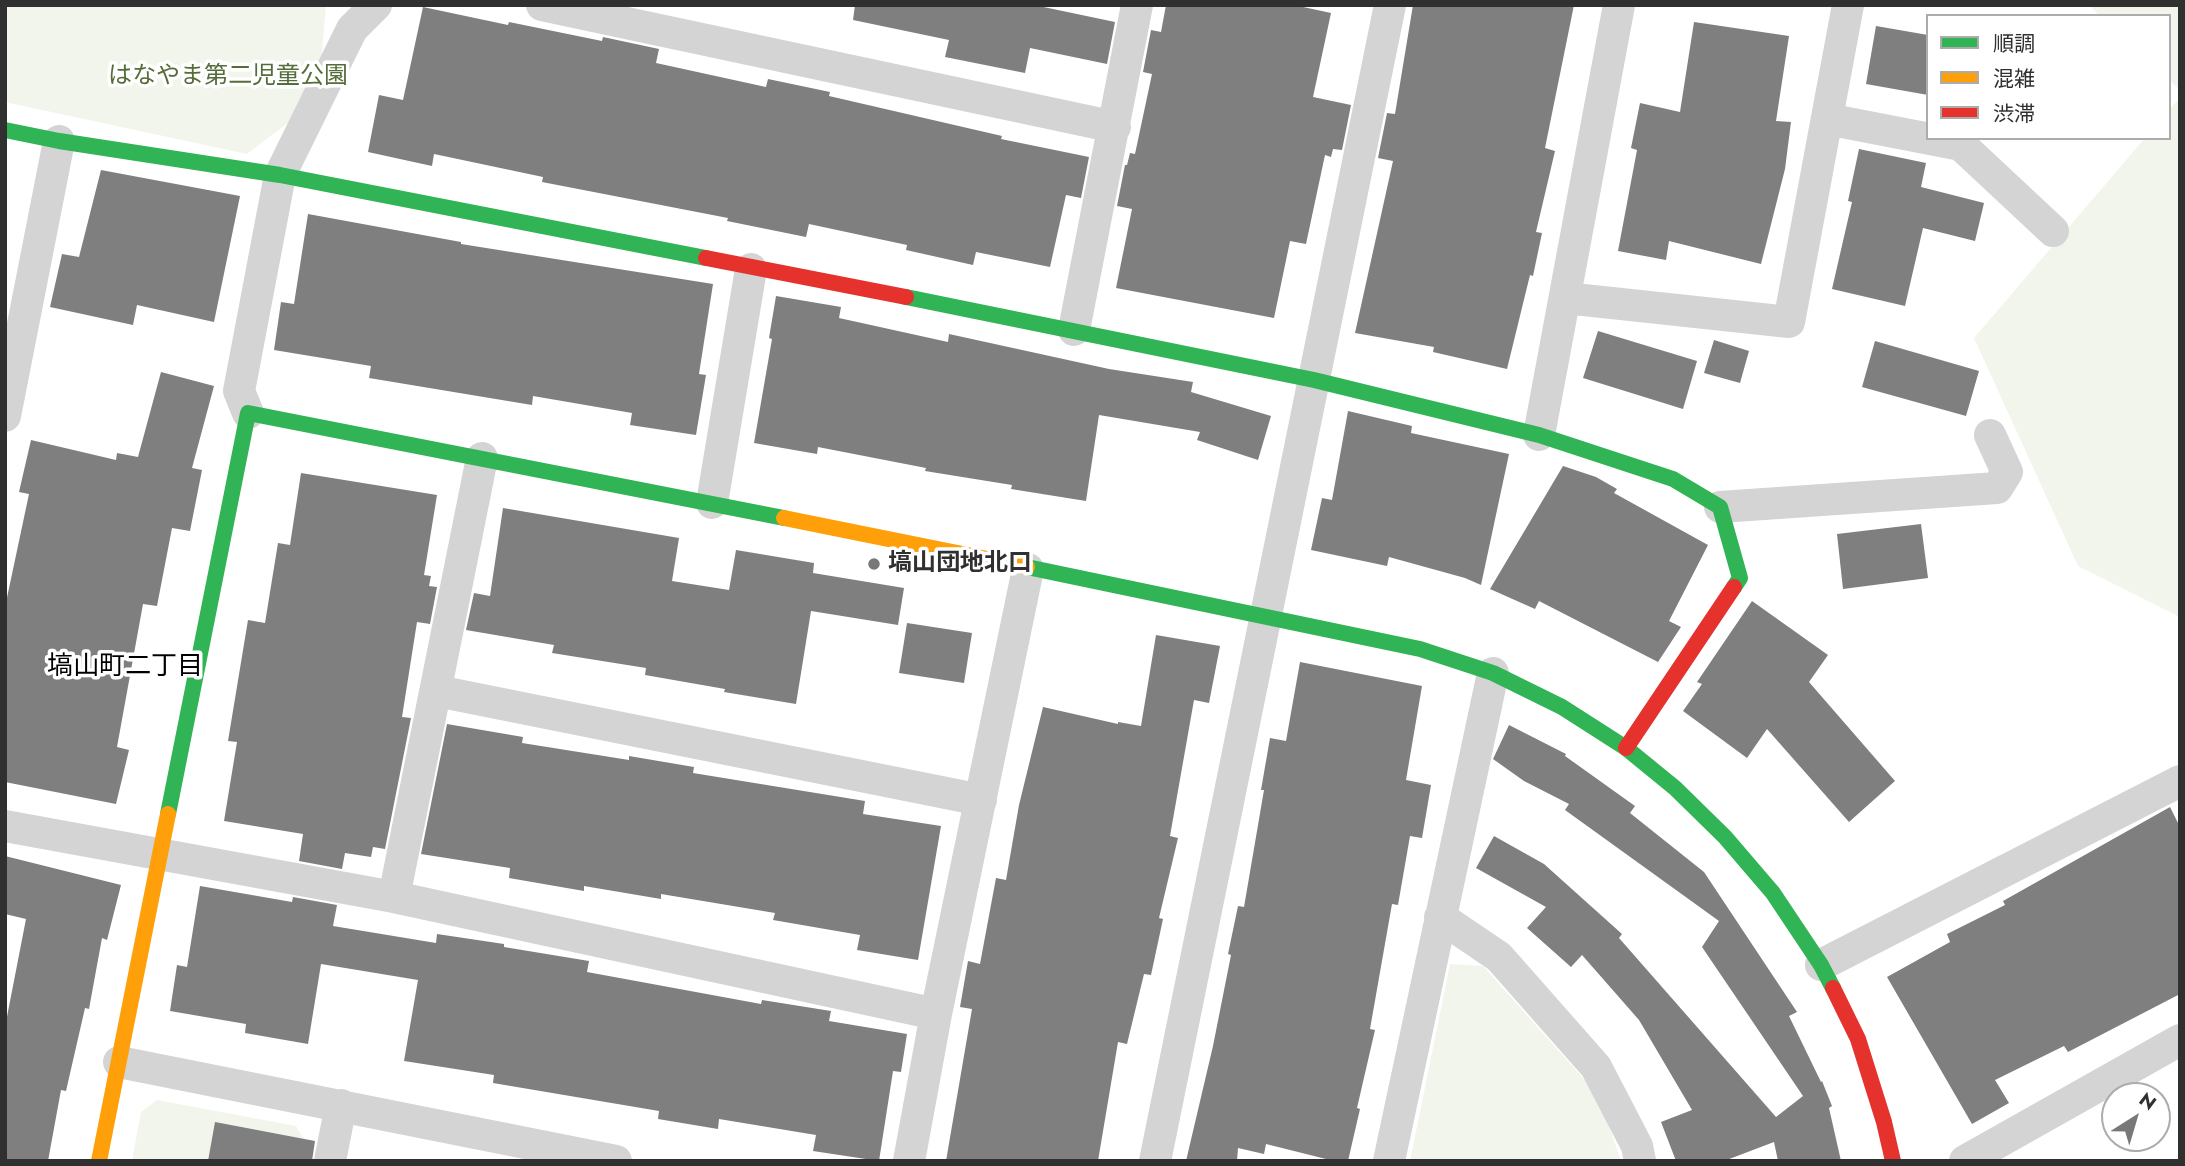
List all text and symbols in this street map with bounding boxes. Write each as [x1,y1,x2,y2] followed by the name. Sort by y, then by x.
[1926,14,2171,140] legend
[1993,29,2035,59] text: 順調
[108,63,348,91] park label: はなやま第二児童公園
[1993,64,2035,94] text: 混雑
[1993,99,2035,129] text: 渋滞
[888,550,1032,578] place label: 塙山団地北口
[866,556,882,572] marker: 塙山団地北口
[47,652,203,684] district label: 塙山町二丁目
[2101,1082,2171,1152] north arrow
[2134,1086,2162,1117] text: N

